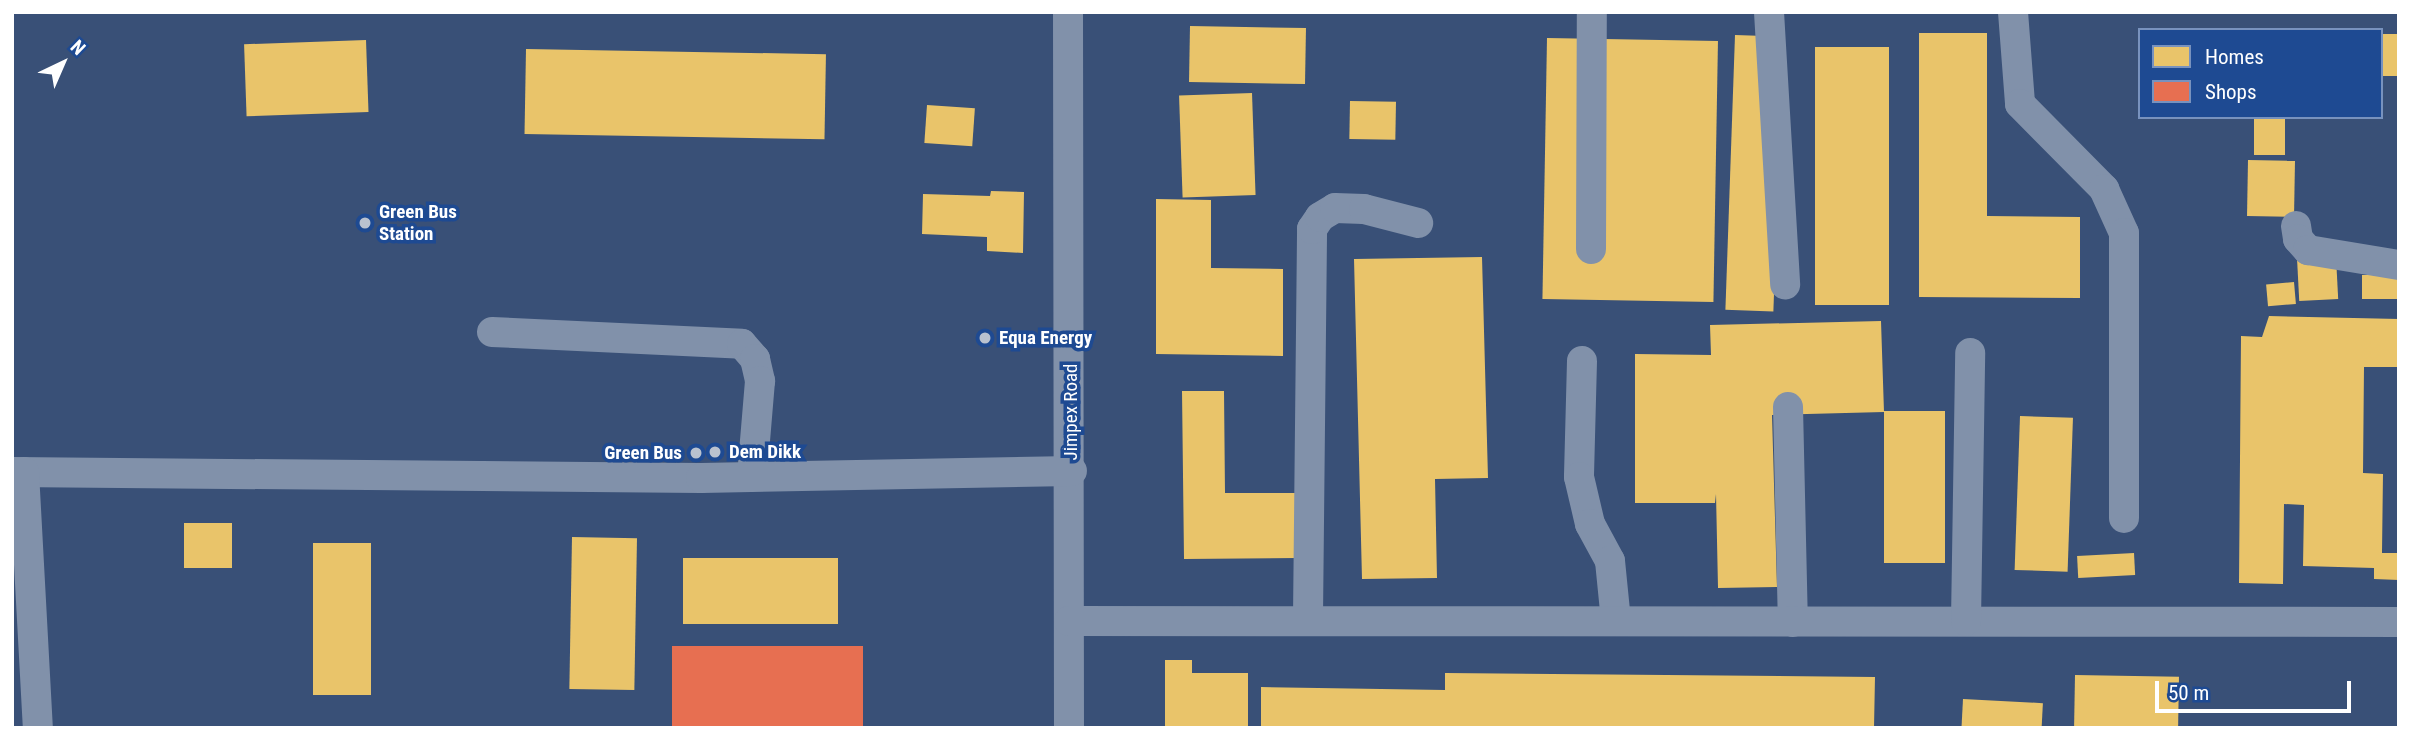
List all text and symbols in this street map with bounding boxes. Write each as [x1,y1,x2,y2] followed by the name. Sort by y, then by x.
[28,28,98,98] north arrow
[2138,28,2383,119] legend
[66,35,90,60] text: N
[2205,45,2264,69] text: Homes
[2205,80,2257,104] text: Shops
[379,201,457,245] place label: Green Bus Station
[357,215,373,231] marker: Green Bus Station
[999,327,1092,349] place label: Equa Energy
[977,330,993,346] marker: Equa Energy
[1060,364,1082,460] street label: Jimpex Road
[729,441,801,463] place label: Dem Dikk
[604,442,682,464] place label: Green Bus
[707,444,723,460] marker: Dem Dikk
[688,445,704,461] marker: Green Bus
[2159,666,2355,710] scale bar
[2168,681,2209,705] text: 50 m

